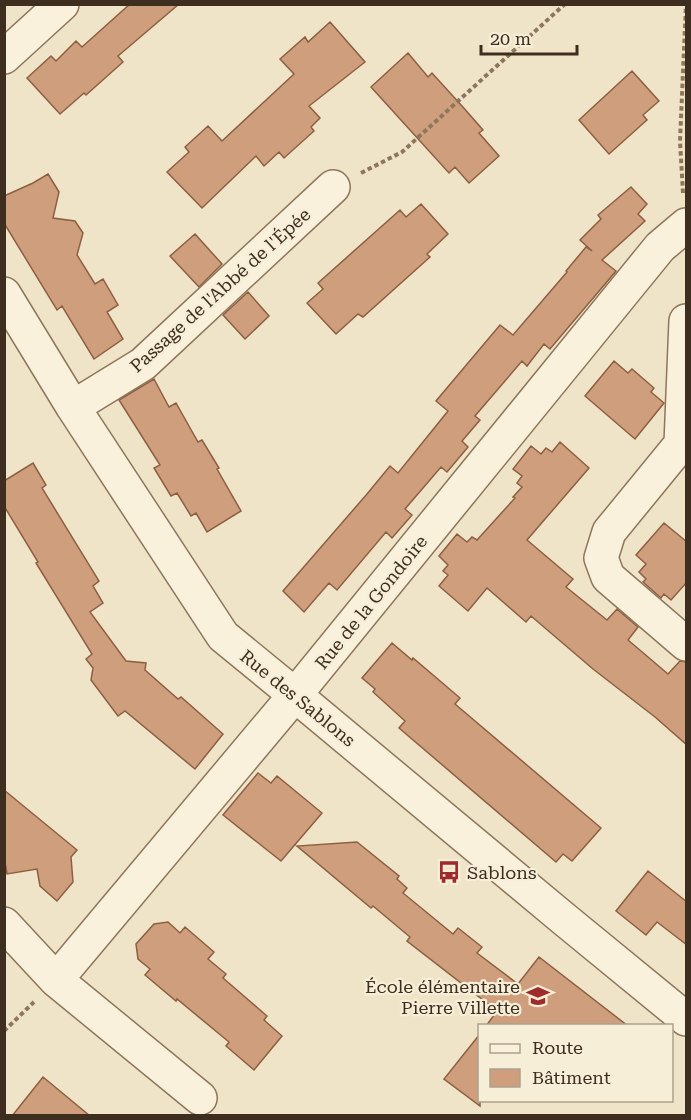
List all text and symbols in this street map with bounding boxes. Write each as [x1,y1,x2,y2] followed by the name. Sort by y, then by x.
[481,18,577,56] scale bar
[490,28,531,49] text: 20 m
[126,203,315,377] street label: Passage de l'Abbé de l'Épée
[311,531,432,673] street label: Rue de la Gondoire
[236,645,360,751] street label: Rue des Sablons
[436,859,462,885] bus stop icon: Sablons
[467,862,536,883] place label: Sablons
[365,976,520,1018] place label: École élémentaire Pierre Villette
[525,983,551,1009] school or university icon: École élémentaire Pierre Villette
[478,1024,673,1102] legend
[532,1037,583,1058] text: Route
[532,1067,611,1088] text: Bâtiment

